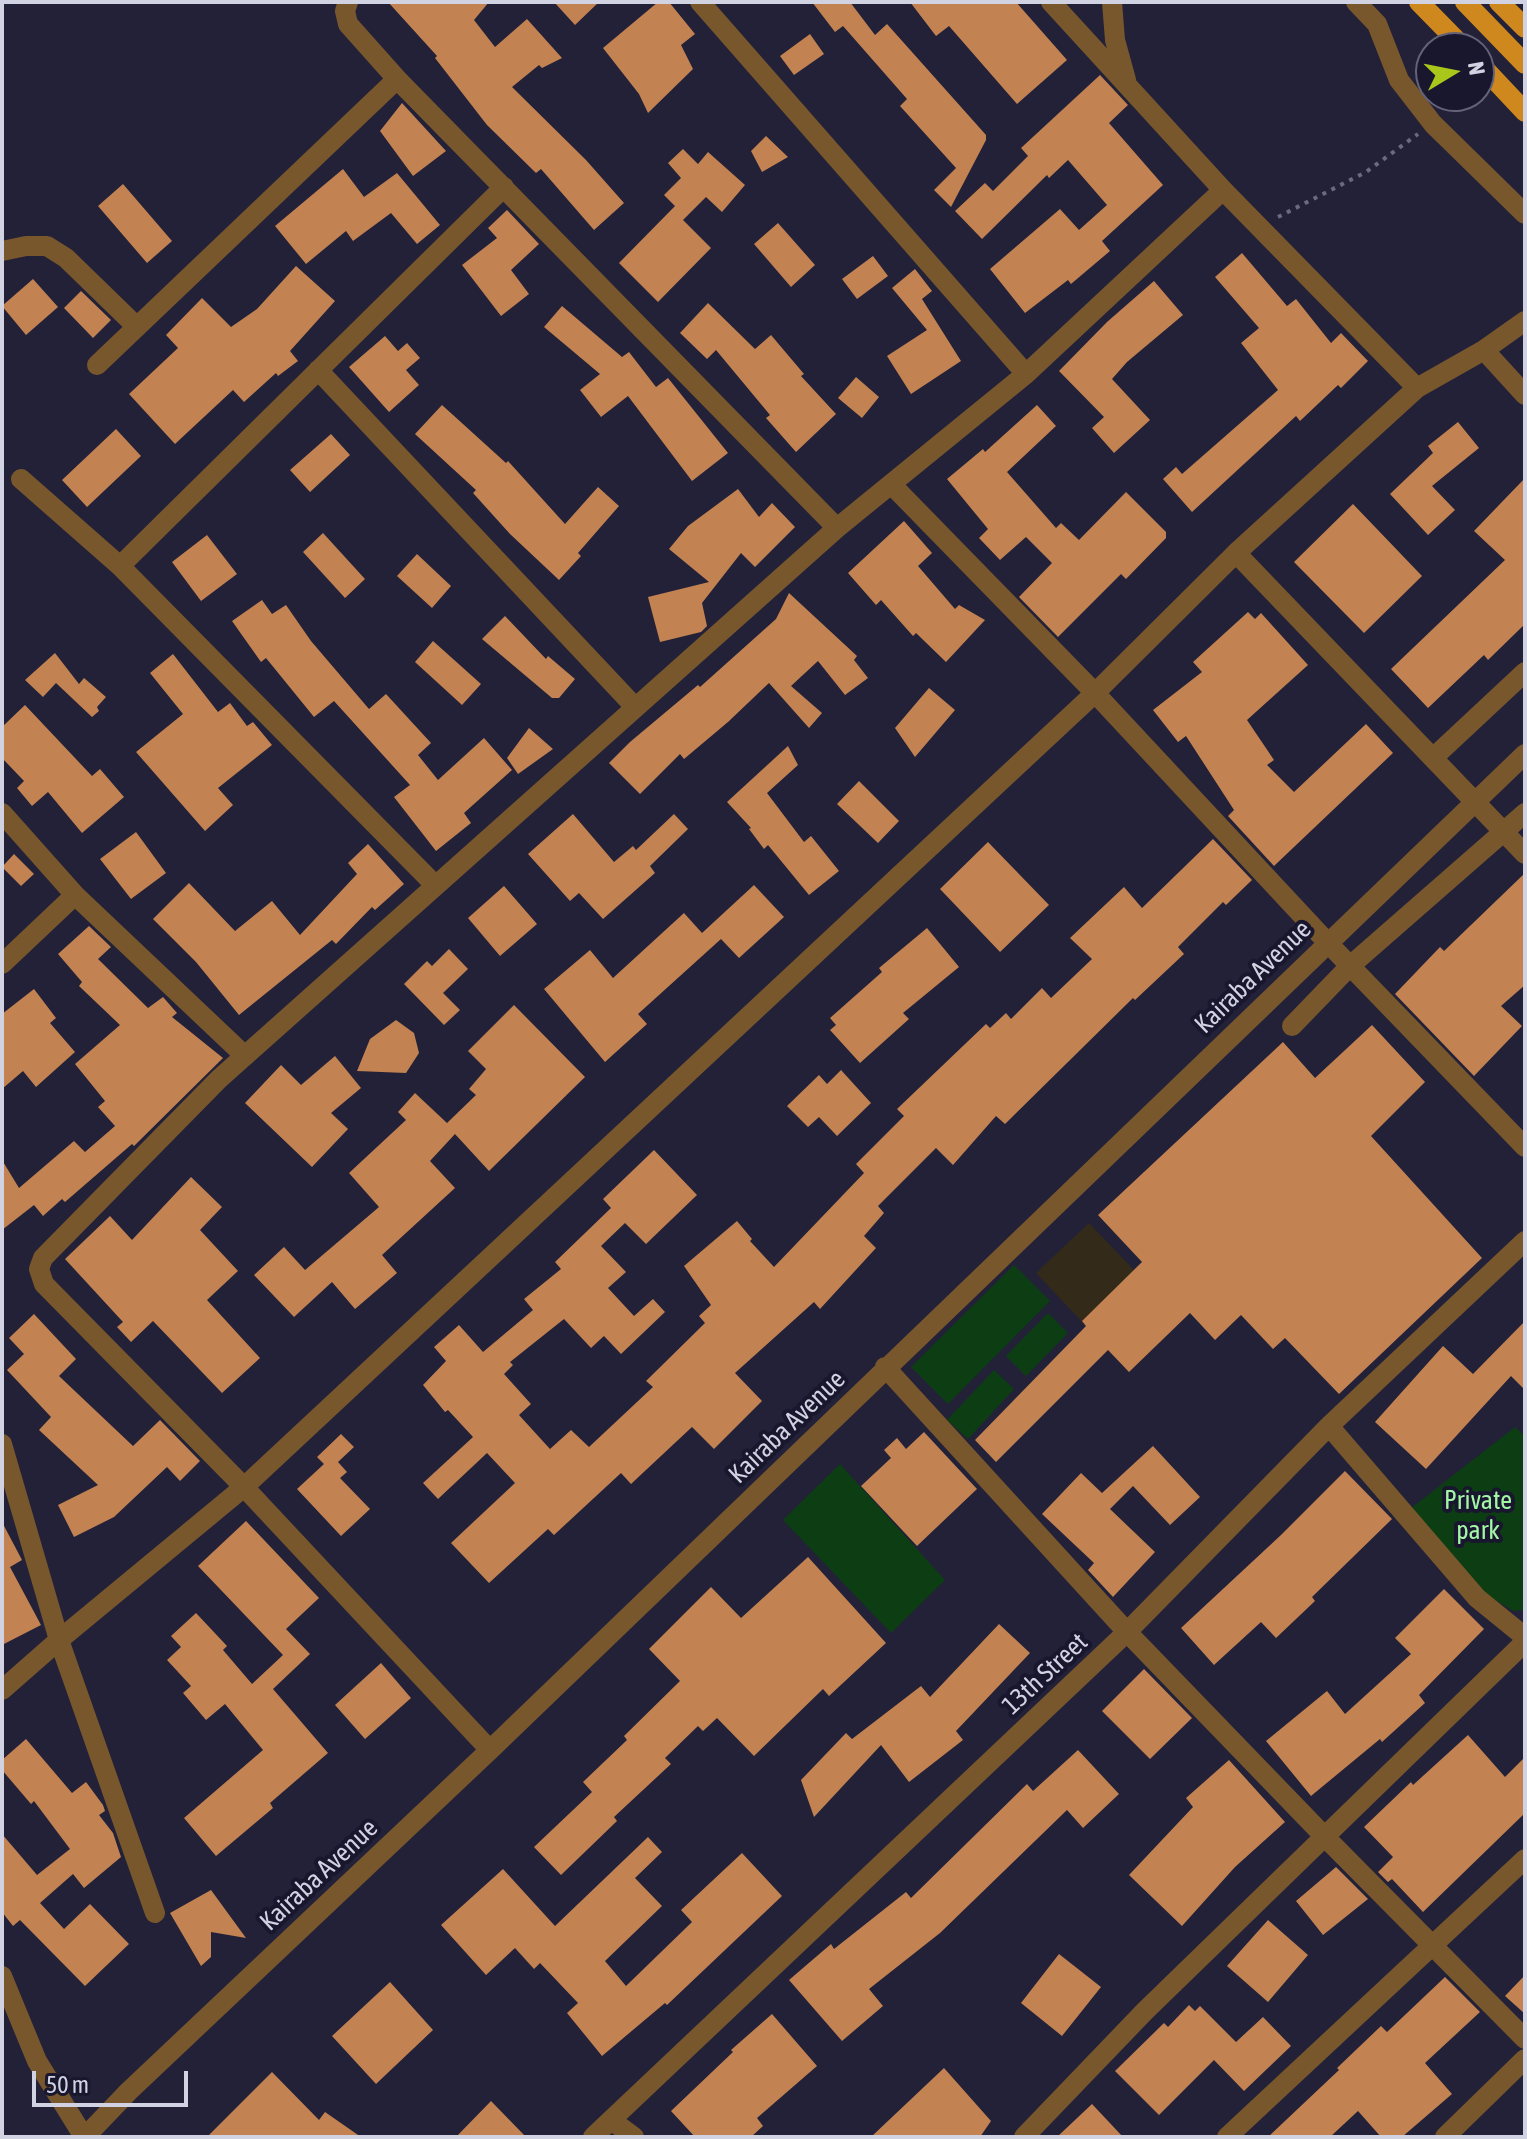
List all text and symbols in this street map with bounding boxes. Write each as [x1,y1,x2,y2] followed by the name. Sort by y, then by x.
[1415,32,1495,112] north arrow
[1463,60,1491,77] text: N
[1188,914,1318,1040] street label: Kairaba Avenue
[722,1364,852,1490] street label: Kairaba Avenue
[1444,1485,1512,1546] park label: Private park
[996,1627,1094,1721] street label: 13th Street
[254,1813,384,1937] street label: Kairaba Avenue
[36,2055,192,2105] scale bar
[46,2071,89,2098] text: 50 m

